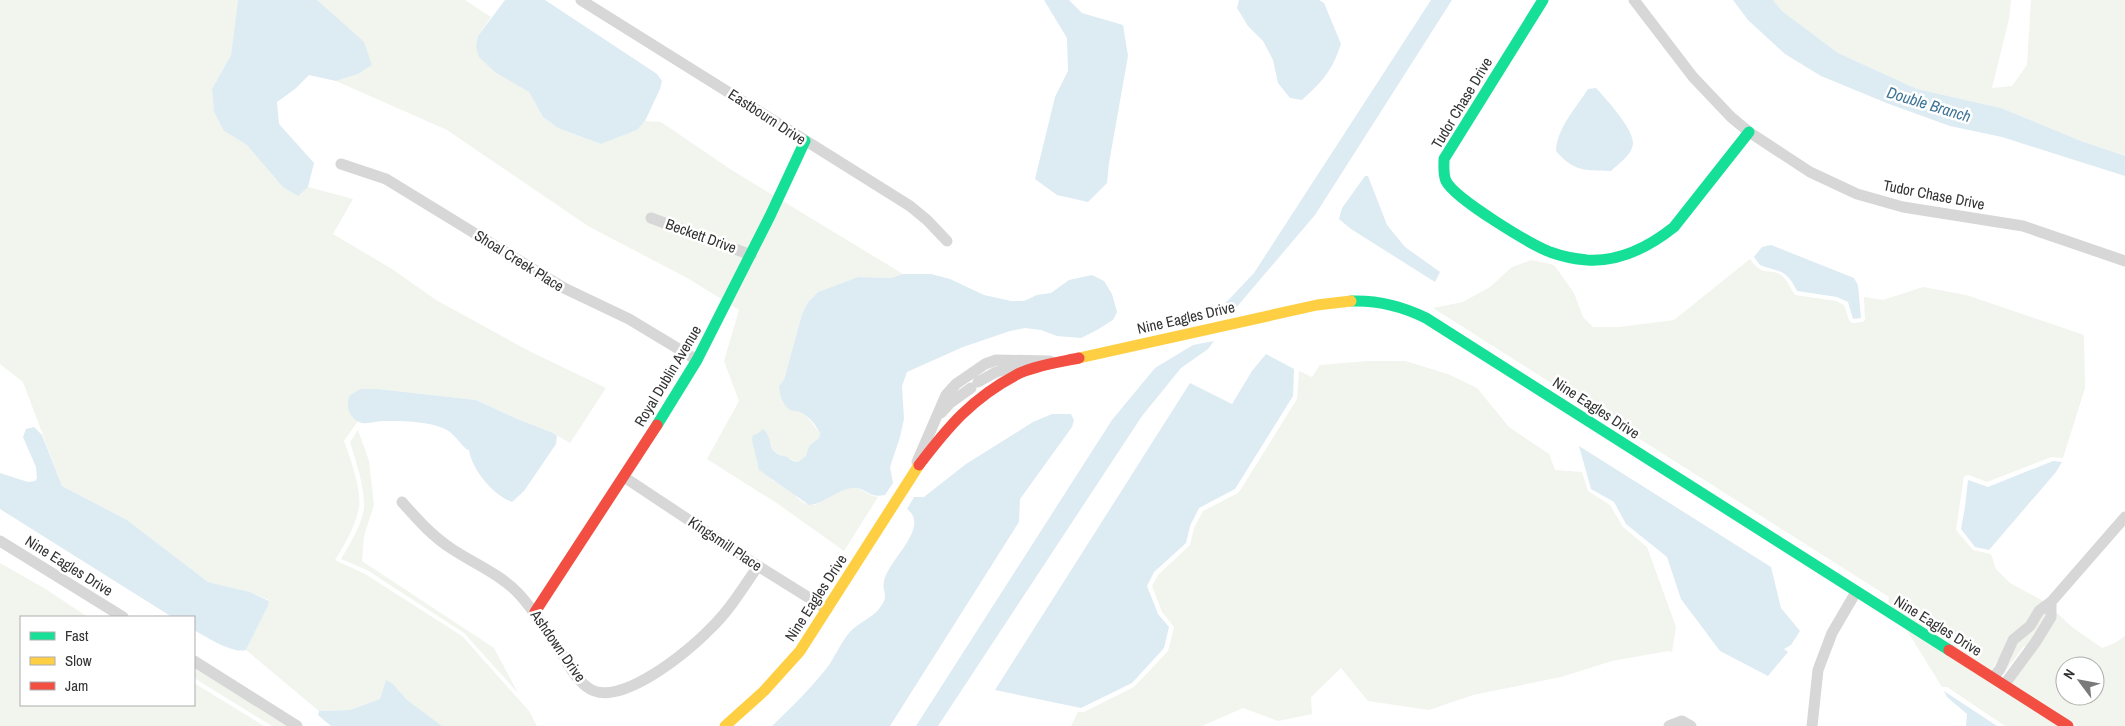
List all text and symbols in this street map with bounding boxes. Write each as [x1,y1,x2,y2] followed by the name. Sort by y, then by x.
[1426,53,1497,152] street label: Tudor Chase Drive
[1884,81,1974,127] water label: Double Branch
[724,84,810,150] street label: Eastbourn Drive
[1882,174,1987,215] street label: Tudor Chase Drive
[663,213,740,258] street label: Beckett Drive
[471,225,568,297] street label: Shoal Creek Place
[1135,296,1237,339] street label: Nine Eagles Drive
[629,321,706,430] street label: Royal Dublin Avenue
[1549,372,1644,444] street label: Nine Eagles Drive
[684,511,766,576] street label: Kingsmill Place
[21,530,117,601] street label: Nine Eagles Drive
[780,550,852,645] street label: Nine Eagles Drive
[1890,590,1986,661] street label: Nine Eagles Drive
[525,605,591,686] street label: Ashdown Drive
[20,616,195,706] legend
[65,625,89,646] text: Fast
[65,650,92,671] text: Slow
[2055,656,2105,706] north arrow
[2059,666,2079,682] text: N
[65,675,88,696] text: Jam

